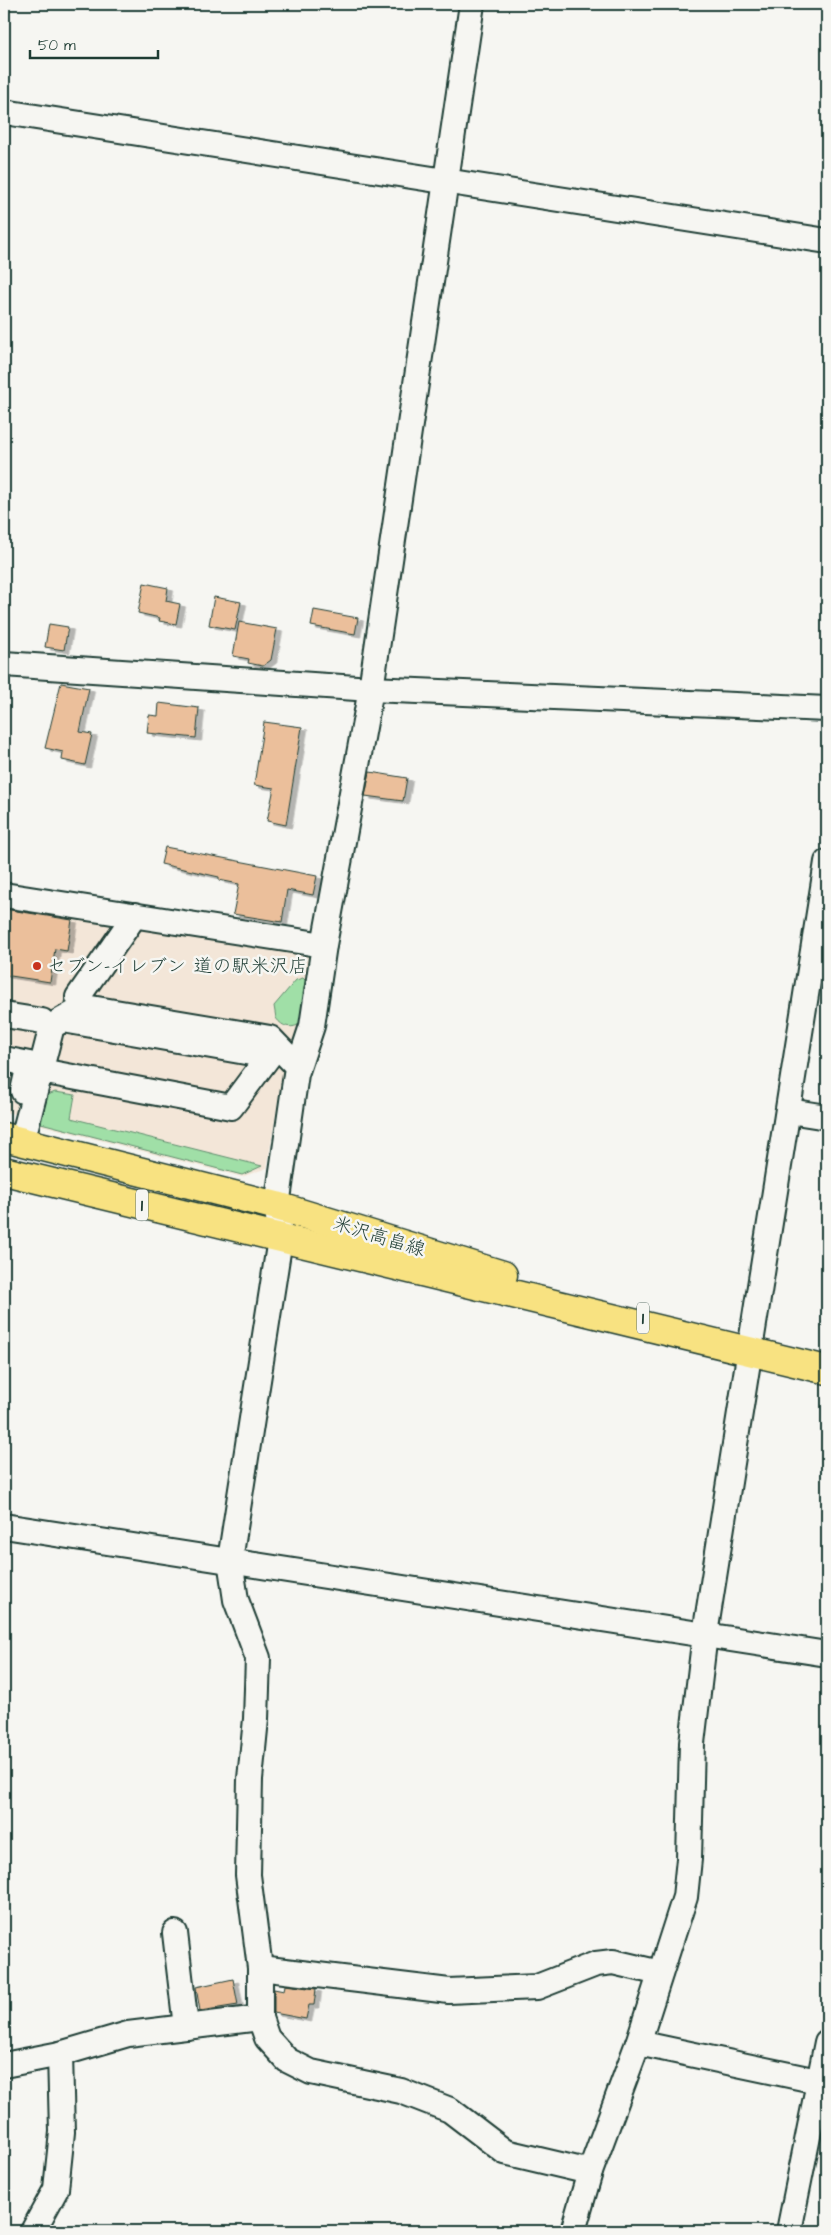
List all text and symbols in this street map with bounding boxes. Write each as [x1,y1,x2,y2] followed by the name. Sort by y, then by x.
[30,28,158,60] scale bar
[38,35,76,56] text: 50 m
[47,953,308,980] place label: セブン-イレブン 道の駅米沢店
[31,960,43,972] marker: セブン-イレブン 道の駅米沢店
[136,1190,148,1220] road number: 1
[330,1210,428,1264] street label: 米沢高畠線
[637,1302,649,1334] road number: 1

